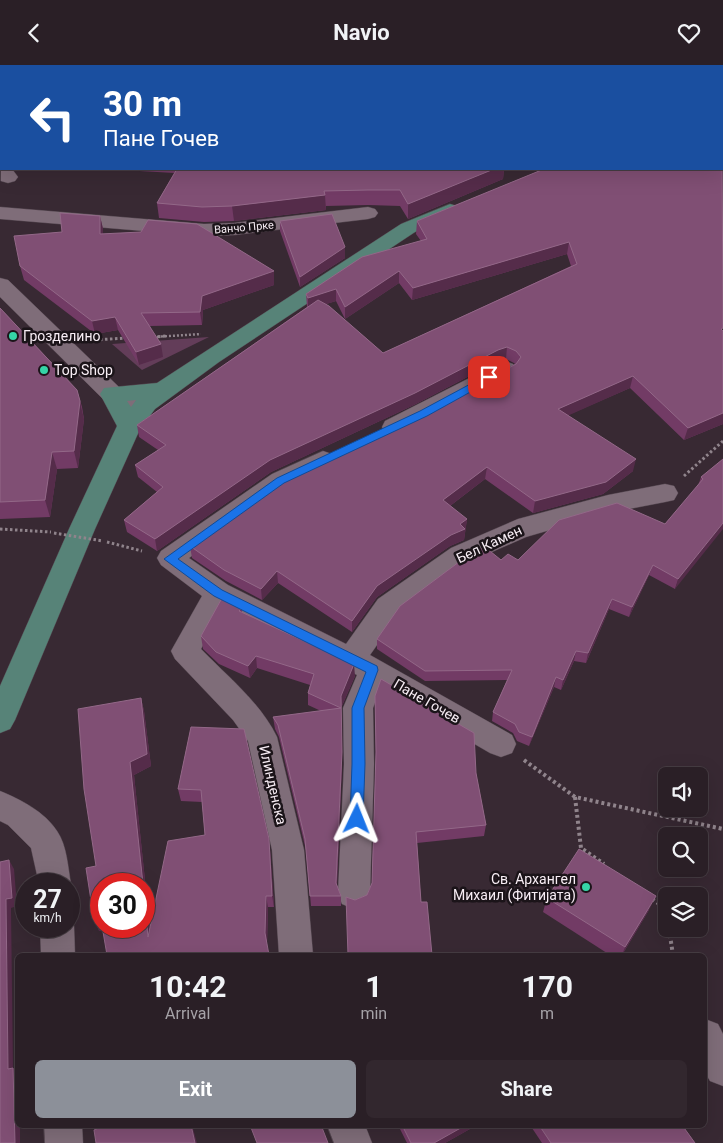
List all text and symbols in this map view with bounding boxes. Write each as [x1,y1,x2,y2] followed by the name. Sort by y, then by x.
[20,19,48,47] icon: back
[675,19,703,47] icon: heart
[333,20,390,45] text: Navio
[103,84,182,125] text: 30 m
[20,85,85,150] icon: left
[103,126,219,151] text: Пане Гочев
[214,218,275,237] street label: Ванчо Прке
[23,328,100,344] place label: Грозделино
[7,330,19,342] marker: Грозделино
[468,356,510,398] pin
[54,362,113,378] place label: Top Shop
[475,363,503,391] icon: arrive
[38,364,50,376] marker: Top Shop
[454,522,524,566] street label: Бел Камен
[391,676,463,726] street label: Пане Гочев
[256,744,290,826] street label: Илинденска
[658,767,708,937] map controls
[658,767,708,817] button: sound
[330,792,382,844] position arrow
[658,827,708,877] button: search
[453,871,576,904] place label: Св. Архангел Михаил (Фитијата)
[90,873,155,938] speed limit sign: 30
[580,881,592,893] marker: Св. Архангел Михаил (Фитијата)
[33,885,62,914] text: 27
[658,887,708,937] button: layers
[33,911,62,925] text: km/h
[149,969,226,1004] text: 10:42
[365,969,382,1004] text: 1
[521,969,573,1004] text: 170
[165,1004,210,1023] text: Arrival
[360,1004,387,1023] text: min
[540,1004,554,1023] text: m
[35,1060,356,1118] button: Exit
[366,1060,687,1118] button: Share

